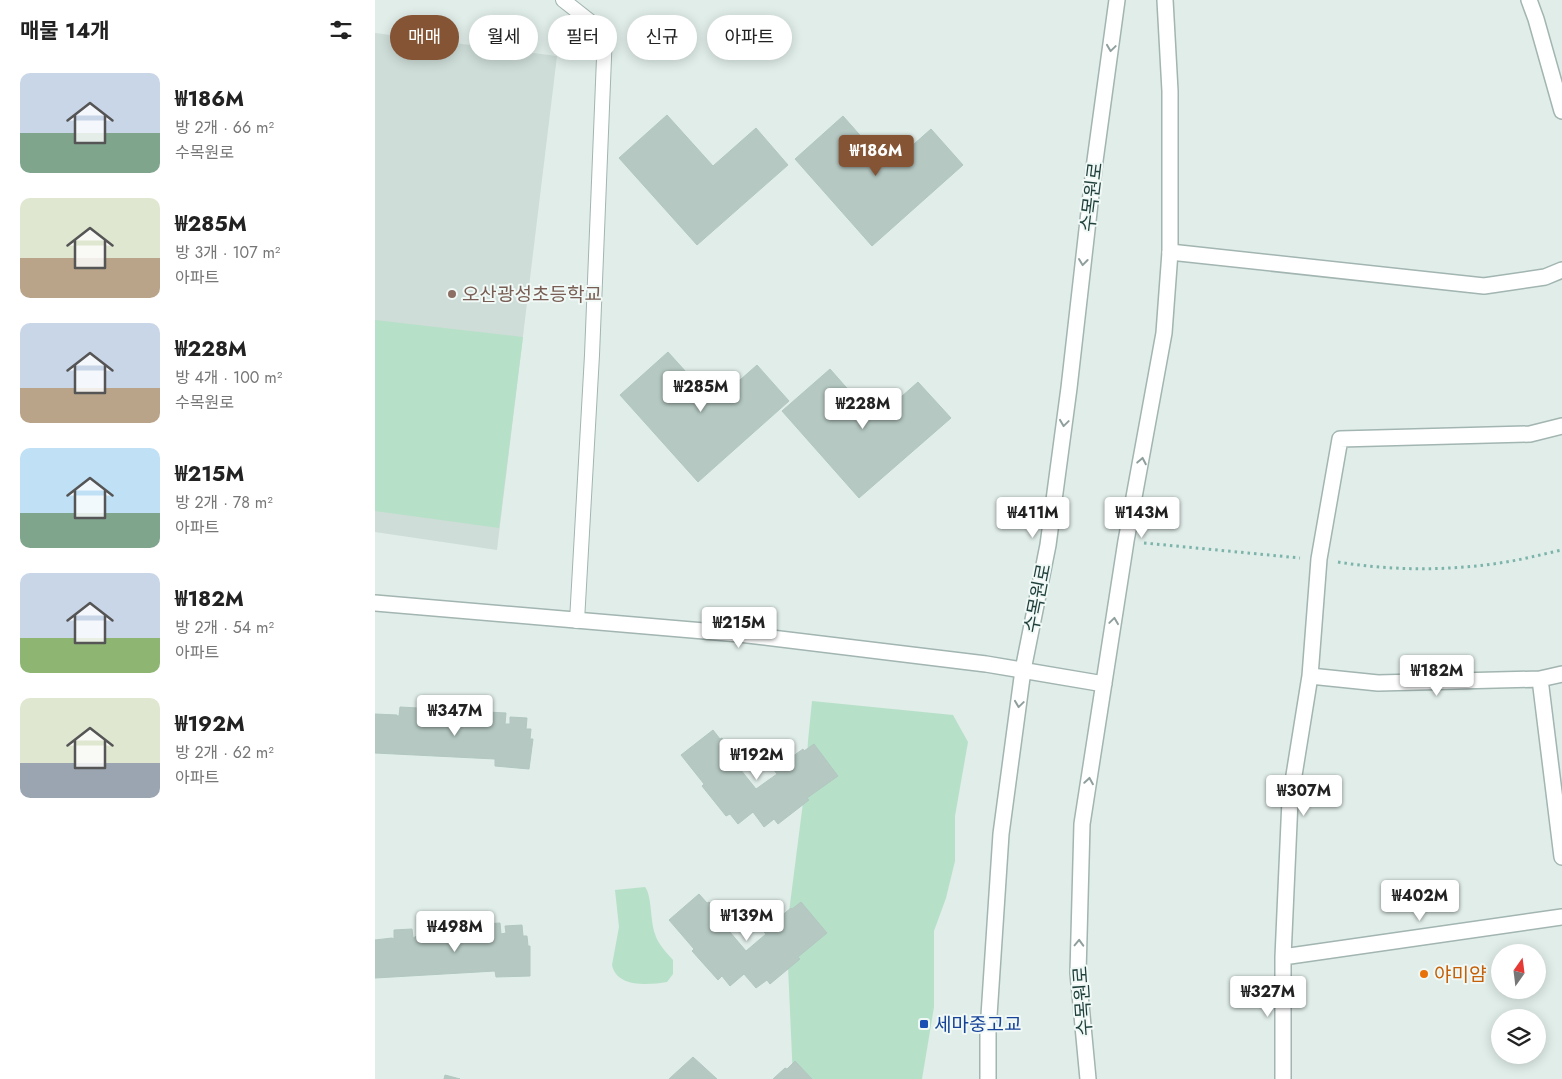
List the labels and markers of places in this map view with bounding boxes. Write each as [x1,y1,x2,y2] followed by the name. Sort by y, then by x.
[841,134,911,177] pin: ₩186M
[462,281,602,308] place label: 오산광성초등학교
[446,288,458,300] marker: 오산광성초등학교
[666,370,736,413] pin: ₩285M
[828,388,898,430] pin: ₩228M
[998,496,1068,539] pin: ₩411M
[1107,496,1177,539] pin: ₩143M
[704,606,774,649] pin: ₩215M
[1402,654,1472,697] pin: ₩182M
[420,694,490,737] pin: ₩347M
[722,738,792,781] pin: ₩192M
[1269,774,1339,817] pin: ₩307M
[1385,880,1455,922] pin: ₩402M
[712,900,782,942] pin: ₩139M
[420,910,490,953] pin: ₩498M
[1434,961,1486,988] place label: 야미얌
[1418,968,1430,980] marker: 야미얌
[1233,976,1303,1018] pin: ₩327M
[934,1011,1021,1038] place label: 세마중고교
[918,1018,930,1030] marker: 세마중고교

